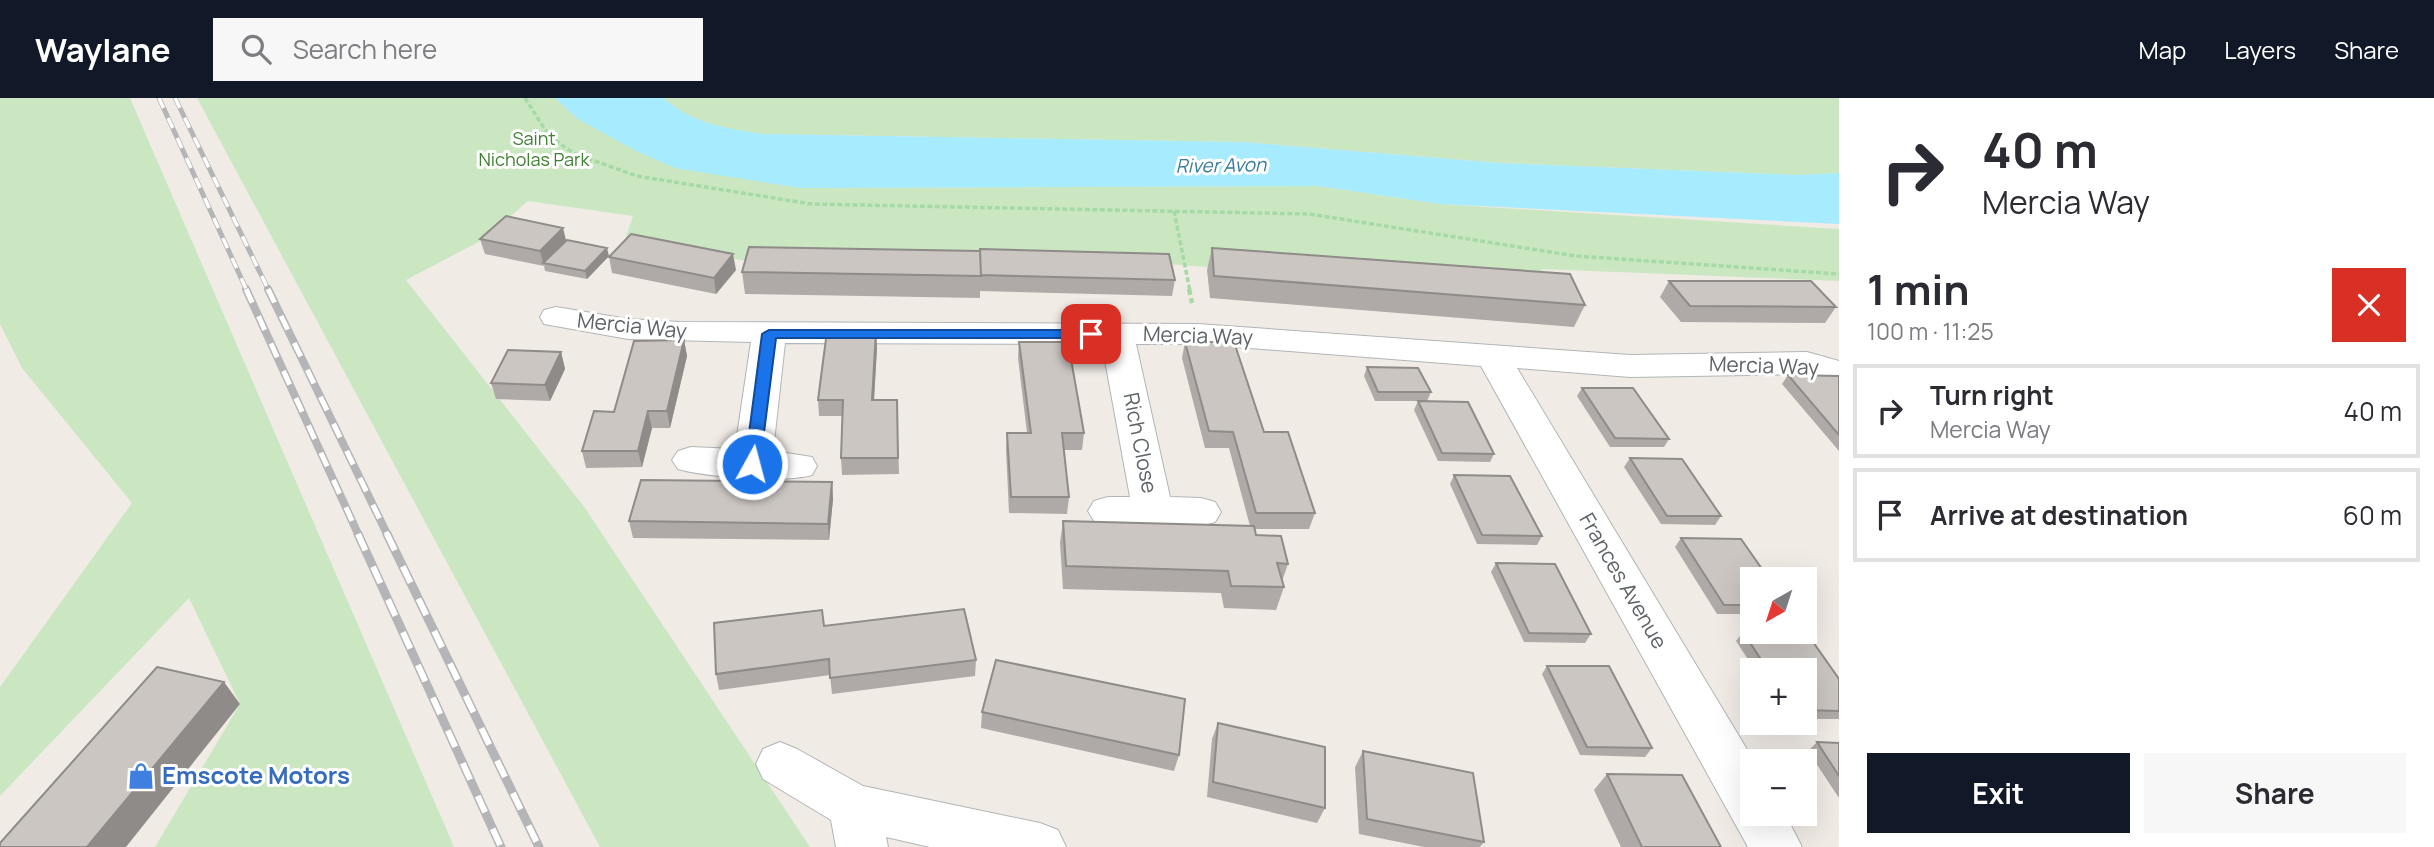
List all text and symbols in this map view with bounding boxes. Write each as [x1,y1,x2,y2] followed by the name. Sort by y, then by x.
[213,18,703,81] search box
[35,27,171,72] text: Waylane
[237,30,275,68] icon: search
[293,31,437,67] text: Search here
[2139,33,2186,66] text: Map
[2224,33,2296,66] text: Layers
[2334,33,2399,66] text: Share
[1982,116,2098,183] text: 40 m
[479,126,591,171] park label: Saint Nicholas Park
[1867,126,1958,217] icon: right
[1176,151,1267,179] water label: River Avon
[1982,180,2150,224] text: Mercia Way
[1867,260,1970,318] text: 1 min
[2332,268,2406,342] button: close
[1061,304,1121,364] pin
[576,305,688,345] street label: Mercia Way
[1072,315,1110,353] icon: arrive
[1867,315,1994,347] text: 100 m · 11:25
[1142,319,1254,351] street label: Mercia Way
[1708,349,1820,381] street label: Mercia Way
[1930,377,2054,413] text: Turn right
[1118,390,1164,496] street label: Rich Close
[1871,392,1909,430] icon: right
[2344,393,2402,429] text: 40 m
[1930,413,2051,445] text: Mercia Way
[715,427,789,501] position arrow
[1871,496,1909,534] icon: arrive
[1930,497,2188,533] text: Arrive at destination
[2343,497,2402,533] text: 60 m
[1574,507,1674,654] street label: Frances Avenue
[1740,567,1816,644] north arrow
[1740,567,1817,826] map controls
[1740,658,1817,735] button: +
[1740,749,1817,826] button: −
[1867,753,2130,833] button: Exit
[2144,753,2406,833] button: Share
[162,758,350,791] place label: Emscote Motors
[126,761,156,791] shop icon: Emscote Motors

